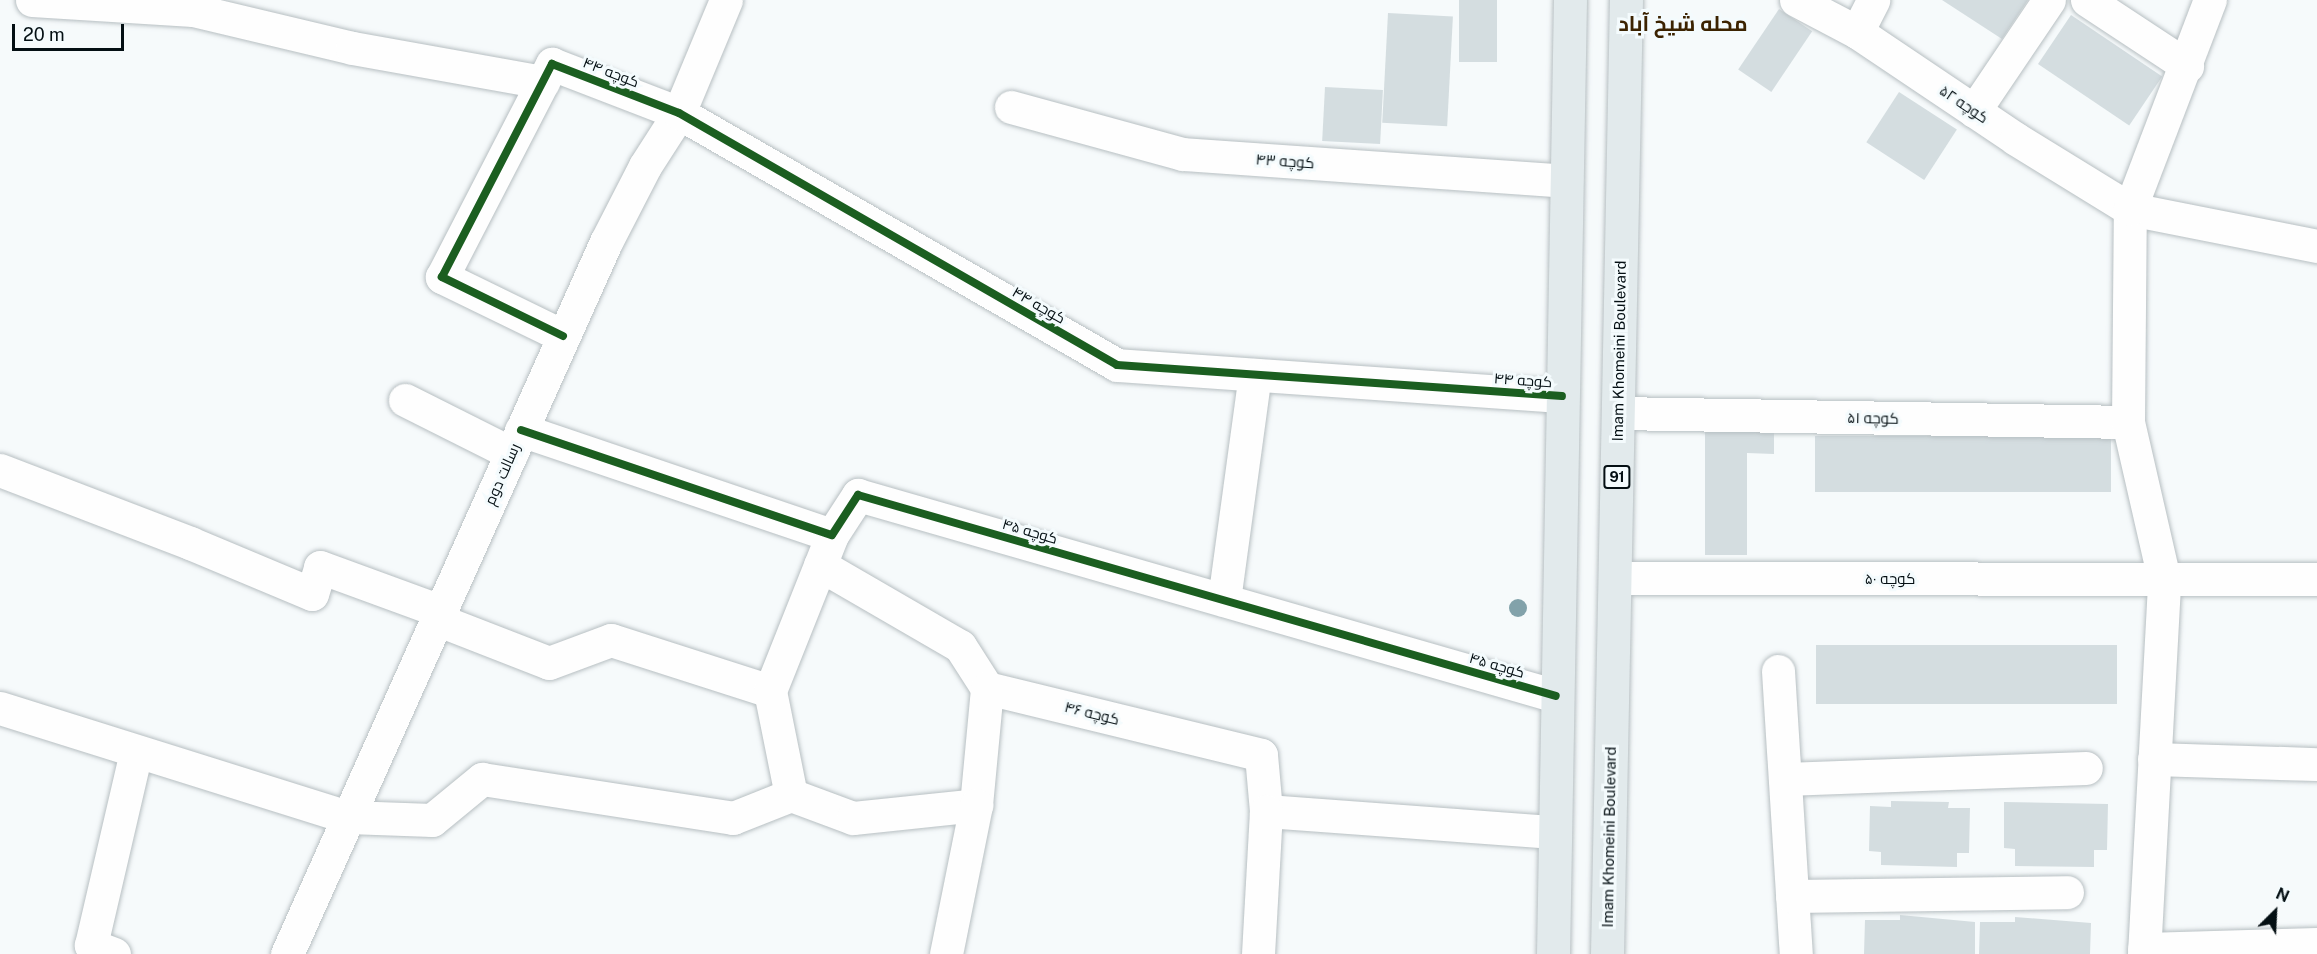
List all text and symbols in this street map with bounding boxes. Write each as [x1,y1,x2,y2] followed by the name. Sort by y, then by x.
[1618,11,1748,37] district label: محله شیخ آباد
[15,12,128,50] scale bar
[23,24,65,45] text: 20 m
[580,53,642,91] street label: کوچه ۴۴
[1936,81,1992,127] street label: کوچه ۵۲
[1255,150,1315,172] street label: کوچه ۴۳
[1608,260,1630,442] street label: Imam Khomeini Boulevard
[1009,283,1069,327] street label: کوچه ۴۴
[1493,369,1553,391] street label: کوچه ۴۴
[1847,409,1899,427] street label: کوچه ۵۱
[480,440,524,508] street label: رسالت دوم
[1602,466,1632,488] road number: 91
[1000,515,1060,547] street label: کوچه ۴۵
[1865,570,1915,588] street label: کوچه ۵۰
[1467,649,1527,681] street label: کوچه ۴۵
[1063,698,1121,728] street label: کوچه ۴۶
[1598,746,1620,928] street label: Imam Khomeini Boulevard
[2245,882,2305,942] north arrow
[2273,884,2292,906] text: N

